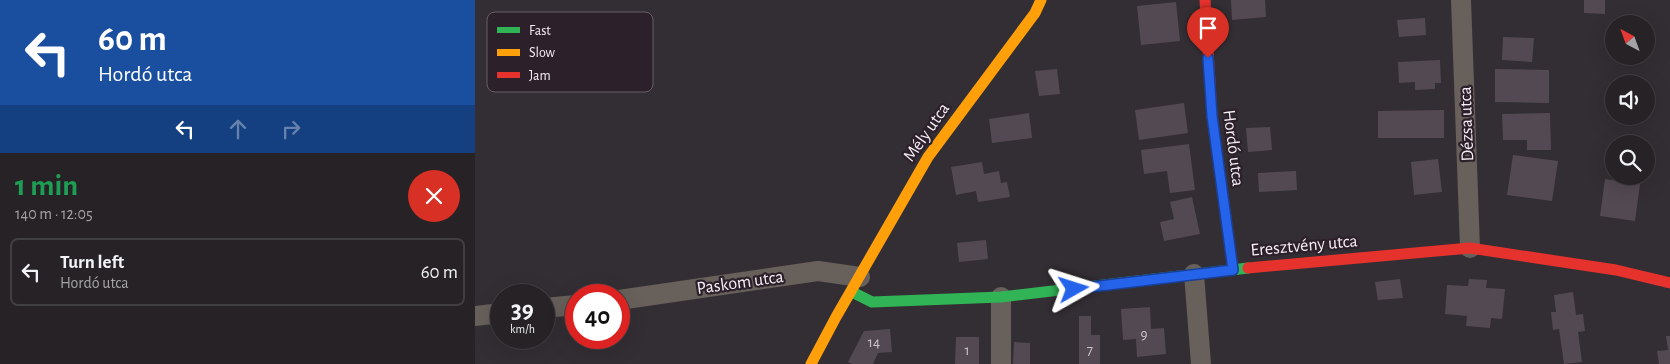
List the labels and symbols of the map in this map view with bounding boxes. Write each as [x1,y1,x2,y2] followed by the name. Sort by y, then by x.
[1187,7,1229,58] pin
[487,12,653,92] legend
[1605,15,1655,65] north arrow
[529,24,551,38] text: Fast
[529,46,556,60] text: Slow
[529,69,551,83] text: Jam
[1457,86,1477,162] street label: Dézsa utca
[900,100,953,165] street label: Mély utca
[1219,109,1247,188] street label: Hordó utca
[1250,232,1358,260] street label: Eresztvény utca
[1047,262,1099,314] position arrow
[696,268,785,298] street label: Paskom utca
[565,284,630,349] speed limit sign: 40
[1140,327,1148,342] house number: 9
[868,335,880,350] house number: 14
[964,343,970,358] house number: 1
[1087,343,1093,358] house number: 7

